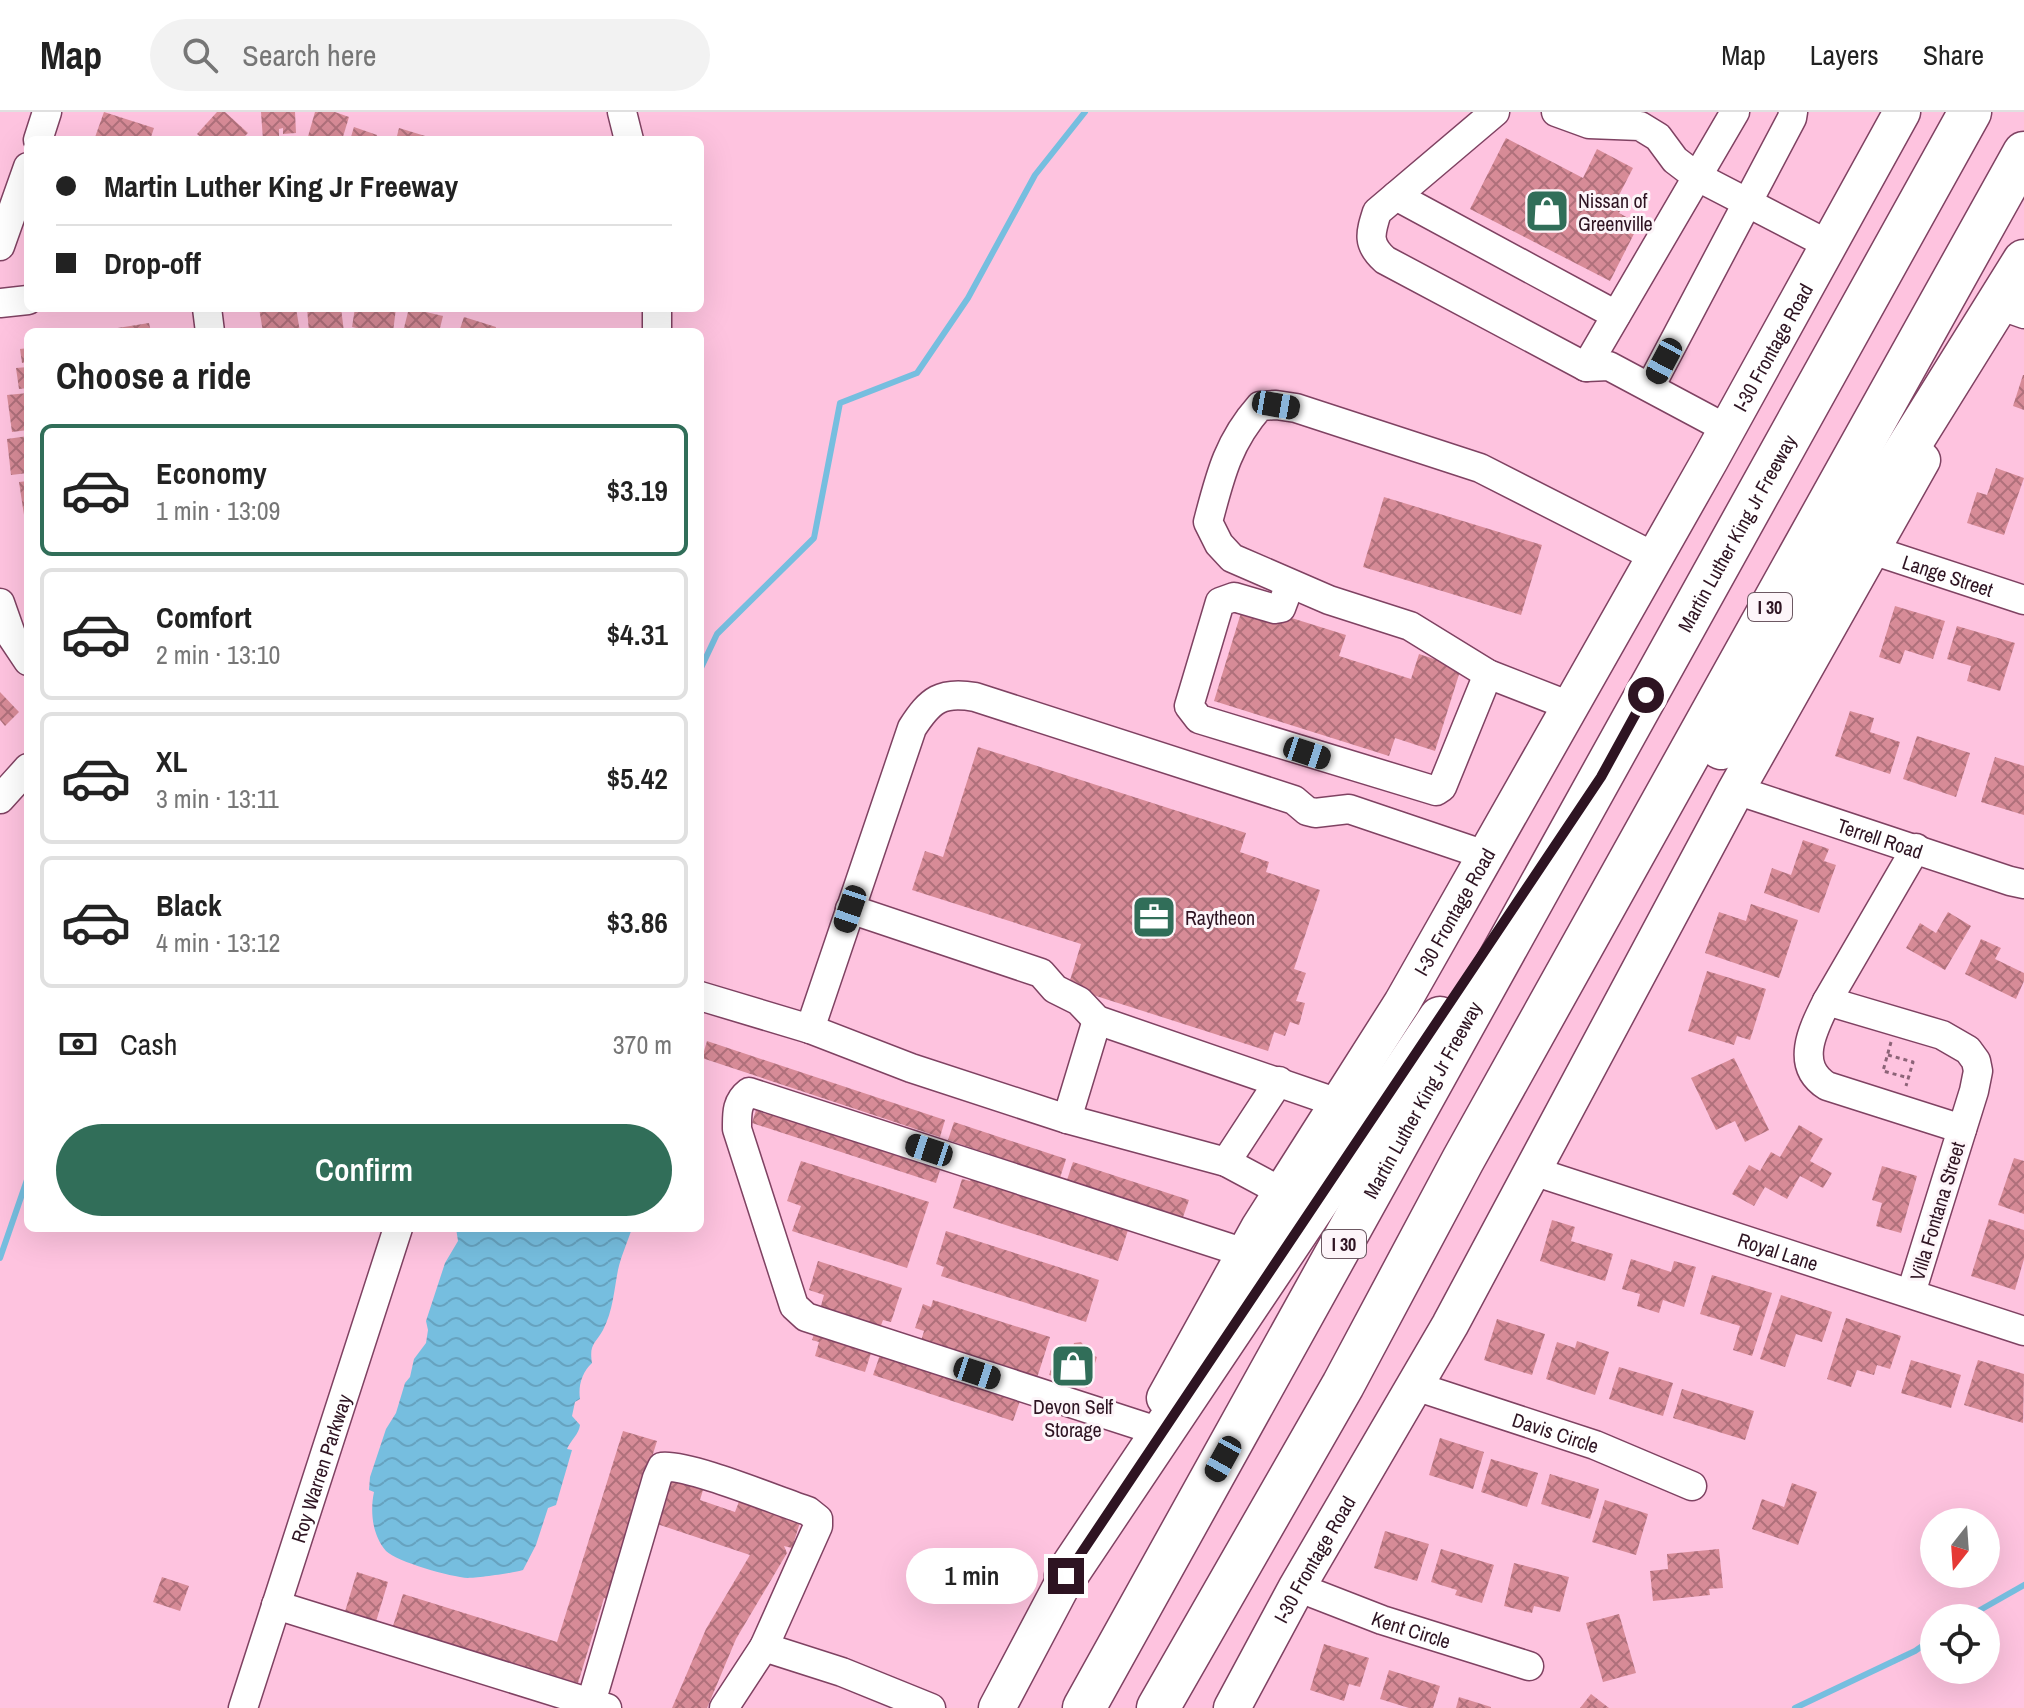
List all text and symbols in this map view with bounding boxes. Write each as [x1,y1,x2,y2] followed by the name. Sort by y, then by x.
[150,19,710,91] search box
[40,30,102,81] text: Map
[178,33,222,77] icon: search
[242,35,376,75] text: Search here
[1721,36,1766,74] text: Map
[1810,36,1879,74] text: Layers
[1923,36,1984,74] text: Share
[104,166,458,206] text: Martin Luther King Jr Freeway
[1523,187,1571,235] shop icon: Nissan of Greenville
[1578,187,1653,237] place label: Nissan of Greenville
[104,243,201,283] text: Drop-off
[1726,278,1818,416] street label: I-30 Frontage Road
[1642,334,1686,388] car
[56,352,251,400] text: Choose a ride
[1250,389,1302,421] car
[1671,429,1802,636] street label: Martin Luther King Jr Freeway
[156,453,267,493] text: Economy
[60,454,132,526] icon: car
[606,470,668,510] text: $3.19
[156,493,280,528] text: 1 min · 13:09
[1899,547,1997,603] street label: Lange Street
[1748,593,1792,621] road number: I 30
[156,597,252,637] text: Comfort
[60,598,132,670] icon: car
[606,614,668,654] text: $4.31
[156,637,280,672] text: 2 min · 13:10
[1628,677,1664,713] route start
[1280,734,1334,772] car
[156,741,187,781] text: XL
[60,742,132,814] icon: car
[606,758,668,798] text: $5.42
[156,781,279,816] text: 3 min · 13:11
[1834,811,1926,865] street label: Terrell Road
[1407,843,1501,980] street label: I-30 Frontage Road
[831,882,869,936] car
[156,885,222,925] text: Black
[60,886,132,958] icon: car
[1130,893,1178,941] office icon: Raytheon
[606,902,668,942] text: $3.86
[1185,904,1255,931] place label: Raytheon
[156,925,280,960] text: 4 min · 13:12
[1356,995,1488,1203] street label: Martin Luther King Jr Freeway
[56,1022,100,1066] icon: cash
[120,1024,177,1064] text: Cash
[613,1027,672,1062] text: 370 m
[56,1124,672,1216] button: Confirm
[902,1131,956,1169] car
[1903,1138,1971,1284] street label: Villa Fontana Street
[1735,1225,1822,1277] street label: Royal Lane
[1322,1230,1366,1258] road number: I 30
[1049,1342,1097,1390] shop icon: Devon Self Storage
[950,1354,1004,1392] car
[284,1390,357,1546] street label: Roy Warren Parkway
[1033,1393,1114,1443] place label: Devon Self Storage
[1509,1405,1602,1459] street label: Davis Circle
[1201,1432,1245,1486] car
[1267,1491,1361,1627] street label: I-30 Frontage Road
[1920,1508,2000,1588] north arrow
[1920,1508,2000,1684] map controls
[906,1548,1038,1604] callout: 1 min
[945,1558,999,1593] text: 1 min
[1048,1558,1084,1594] route end
[1368,1604,1454,1654] street label: Kent Circle
[1920,1604,2000,1684] button: locate

